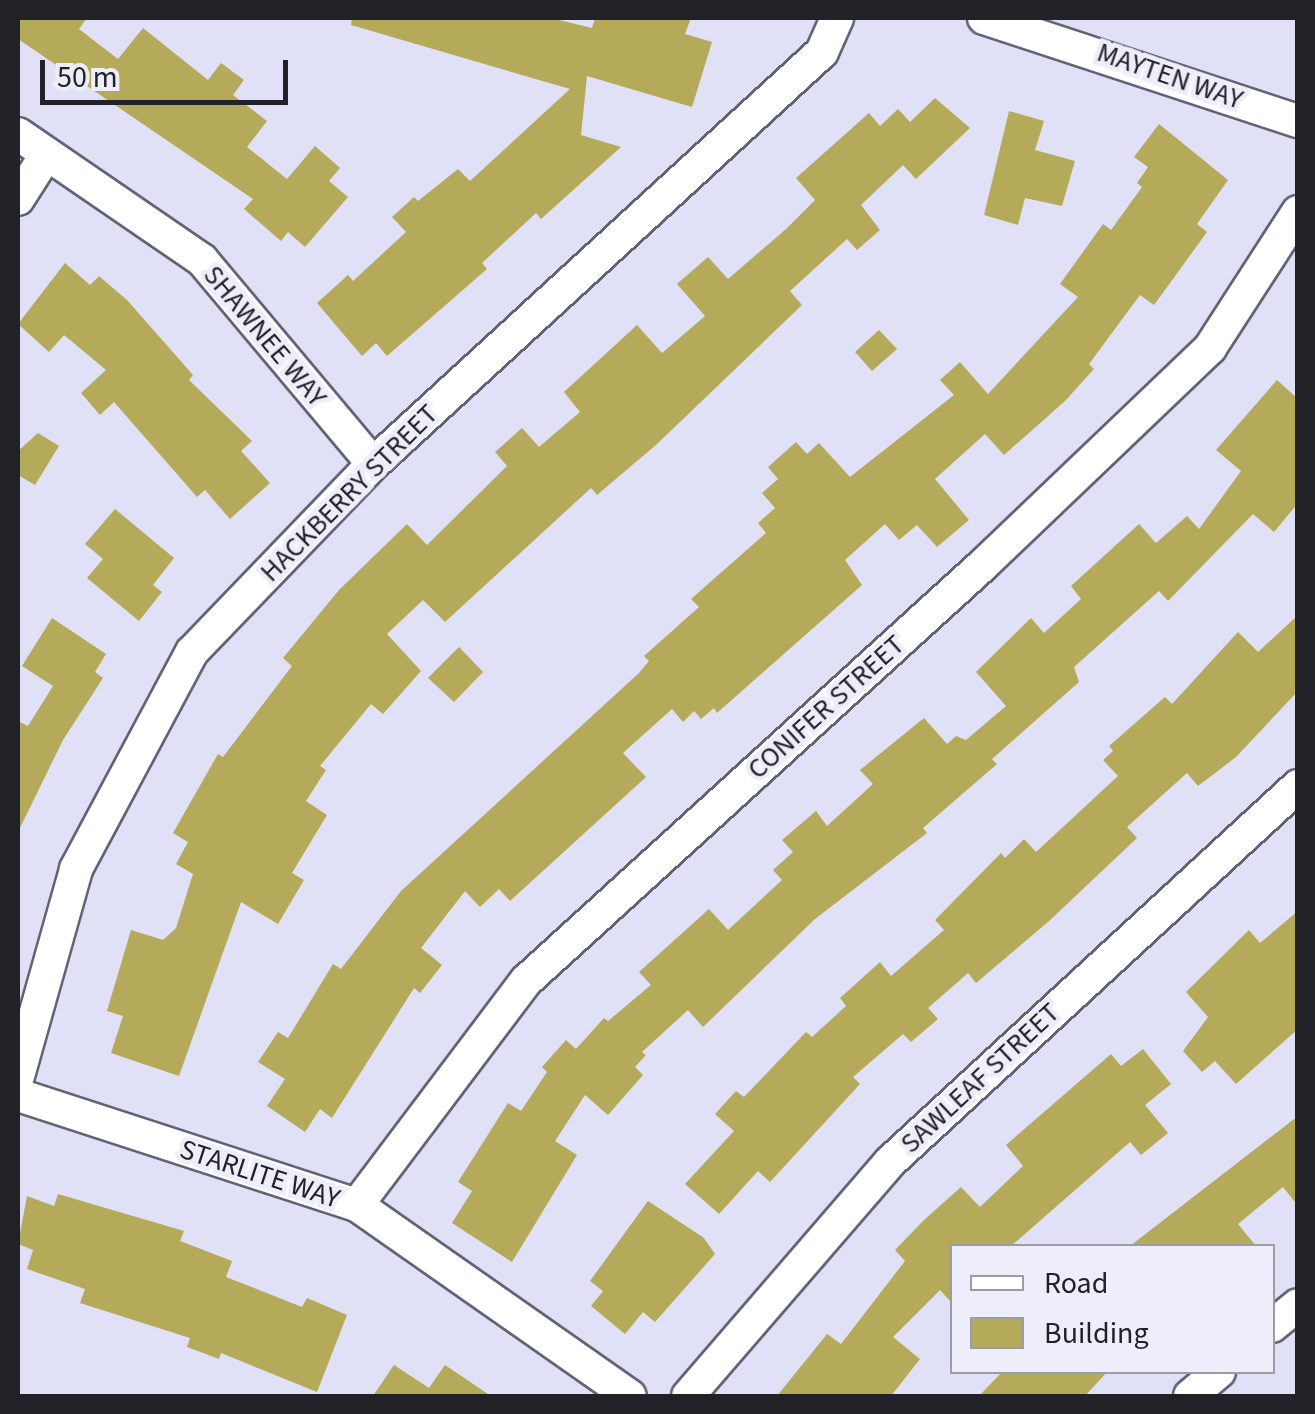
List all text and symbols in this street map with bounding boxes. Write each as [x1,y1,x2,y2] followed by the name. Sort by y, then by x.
[1093,35,1247,117] street label: MAYTEN WAY
[45,40,292,102] scale bar
[57,56,118,99] text: 50 m
[196,259,334,413] street label: SHAWNEE WAY
[253,397,445,589] street label: HACKBERRY STREET
[741,628,911,786] street label: CONIFER STREET
[894,996,1066,1160] street label: SAWLEAF STREET
[176,1132,344,1216] street label: STARLITE WAY
[950,1244,1275,1374] legend
[1044,1262,1108,1305] text: Road
[1044,1312,1149,1355] text: Building

